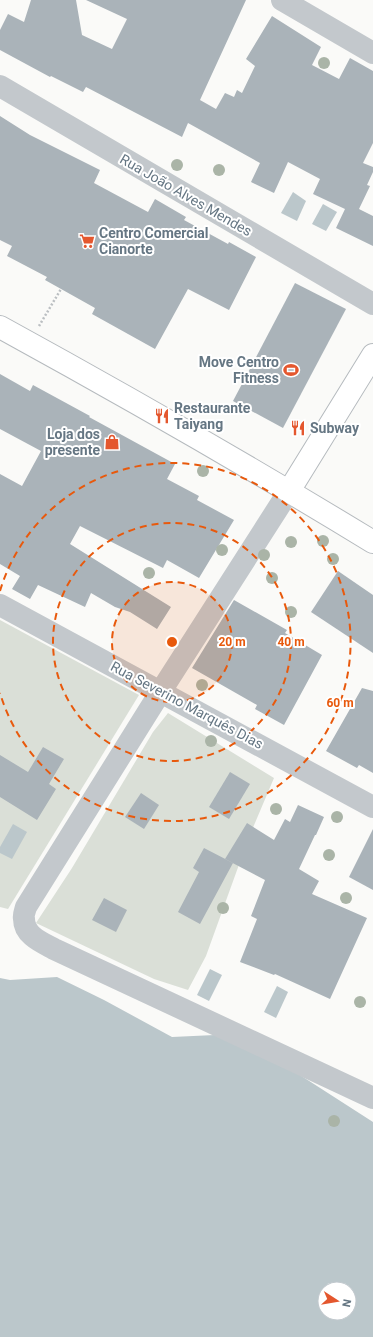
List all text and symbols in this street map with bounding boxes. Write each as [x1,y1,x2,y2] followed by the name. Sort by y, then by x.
[117,151,255,239] street label: Rua João Alves Mendes
[99,225,209,257] place label: Centro Comercial Cianorte
[78,232,96,250] supermarket icon: Centro Comercial Cianorte
[199,354,279,386] place label: Move Centro Fitness
[282,361,300,379] sports icon: Move Centro Fitness
[174,400,251,432] place label: Restaurante Taiyang
[153,407,171,425] restaurant icon: Restaurante Taiyang
[289,419,307,437] restaurant icon: Subway
[310,420,360,436] place label: Subway
[45,426,100,458] place label: Loja dos presente
[103,433,121,451] shop icon: Loja dos presente
[165,635,179,649] centre of rings
[218,635,246,649] text: 20 m
[277,635,305,649] text: 40 m
[108,658,266,752] street label: Rua Severino Marquês Dias
[326,696,354,710] text: 60 m
[317,1281,357,1321] north arrow
[339,1298,353,1308] text: N

